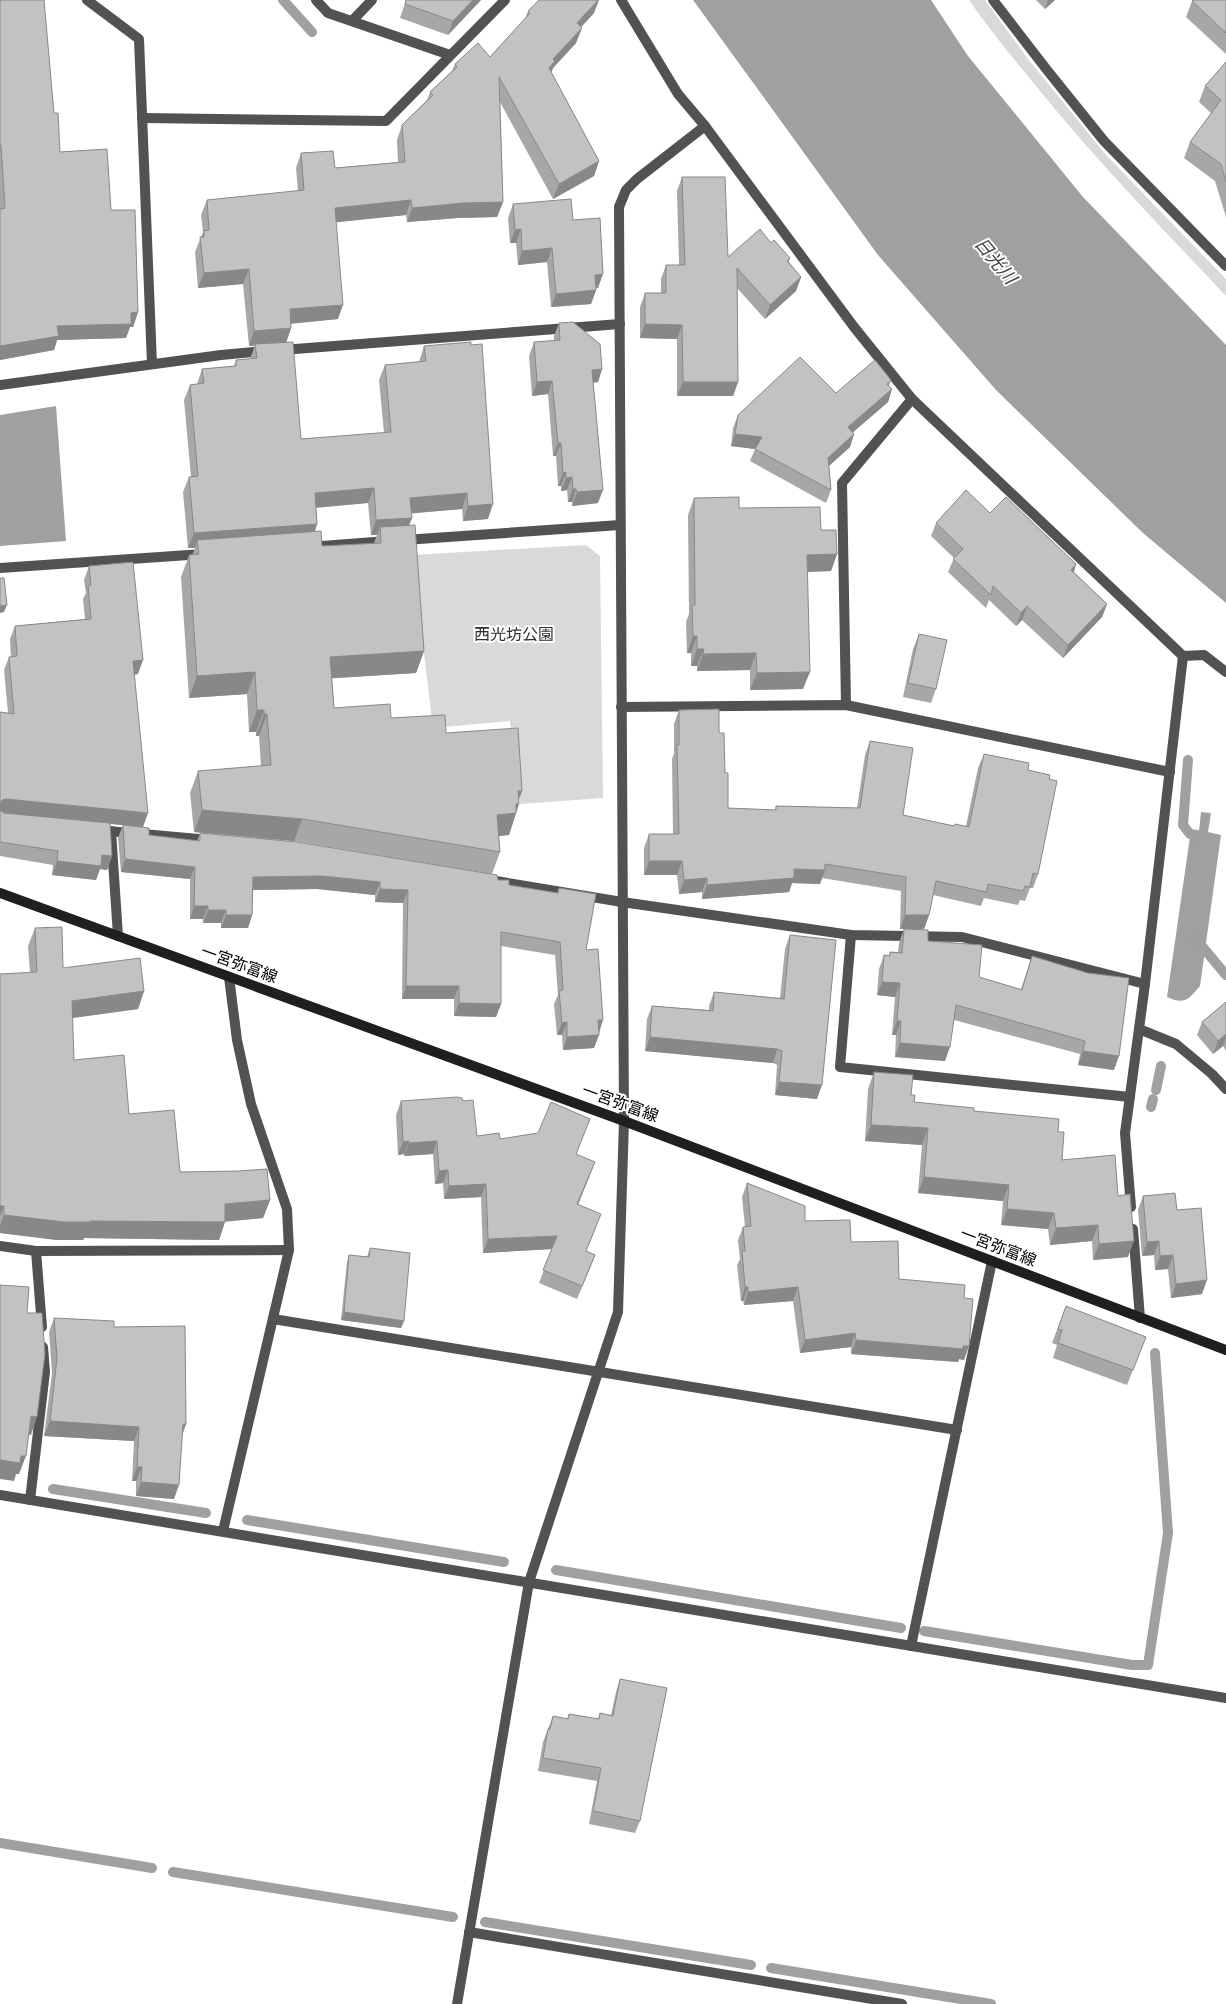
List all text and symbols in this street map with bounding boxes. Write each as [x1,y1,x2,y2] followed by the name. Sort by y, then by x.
[970,234,1022,290] water label: 日光川
[474,626,554,645] park label: 西光坊公園
[198,942,280,988] street label: 一宮弥富線
[579,1081,661,1127] street label: 一宮弥富線
[957,1225,1039,1271] street label: 一宮弥富線

